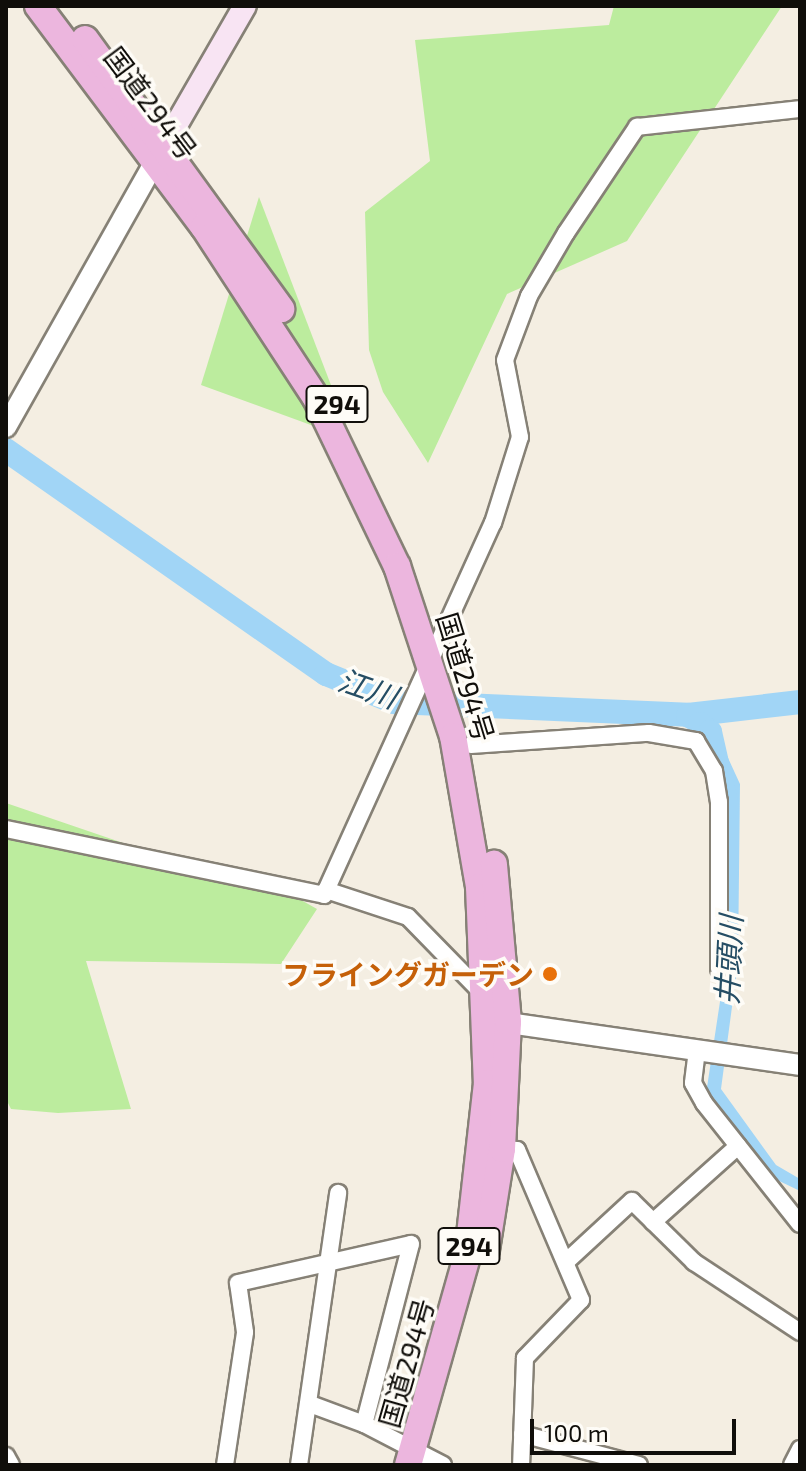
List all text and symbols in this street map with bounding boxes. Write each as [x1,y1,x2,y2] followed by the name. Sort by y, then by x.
[98,40,204,166] street label: 国道294号
[305,382,369,426] road number: 294
[430,609,502,745] street label: 国道294号
[334,661,402,715] water label: 江川
[708,914,748,1006] water label: 井頭川
[282,957,534,991] place label: フライングガーデン
[541,965,559,983] marker: フライングガーデン
[437,1224,501,1268] road number: 294
[372,1294,440,1432] street label: 国道294号
[534,1403,740,1453] scale bar
[544,1418,609,1447] text: 100 m

